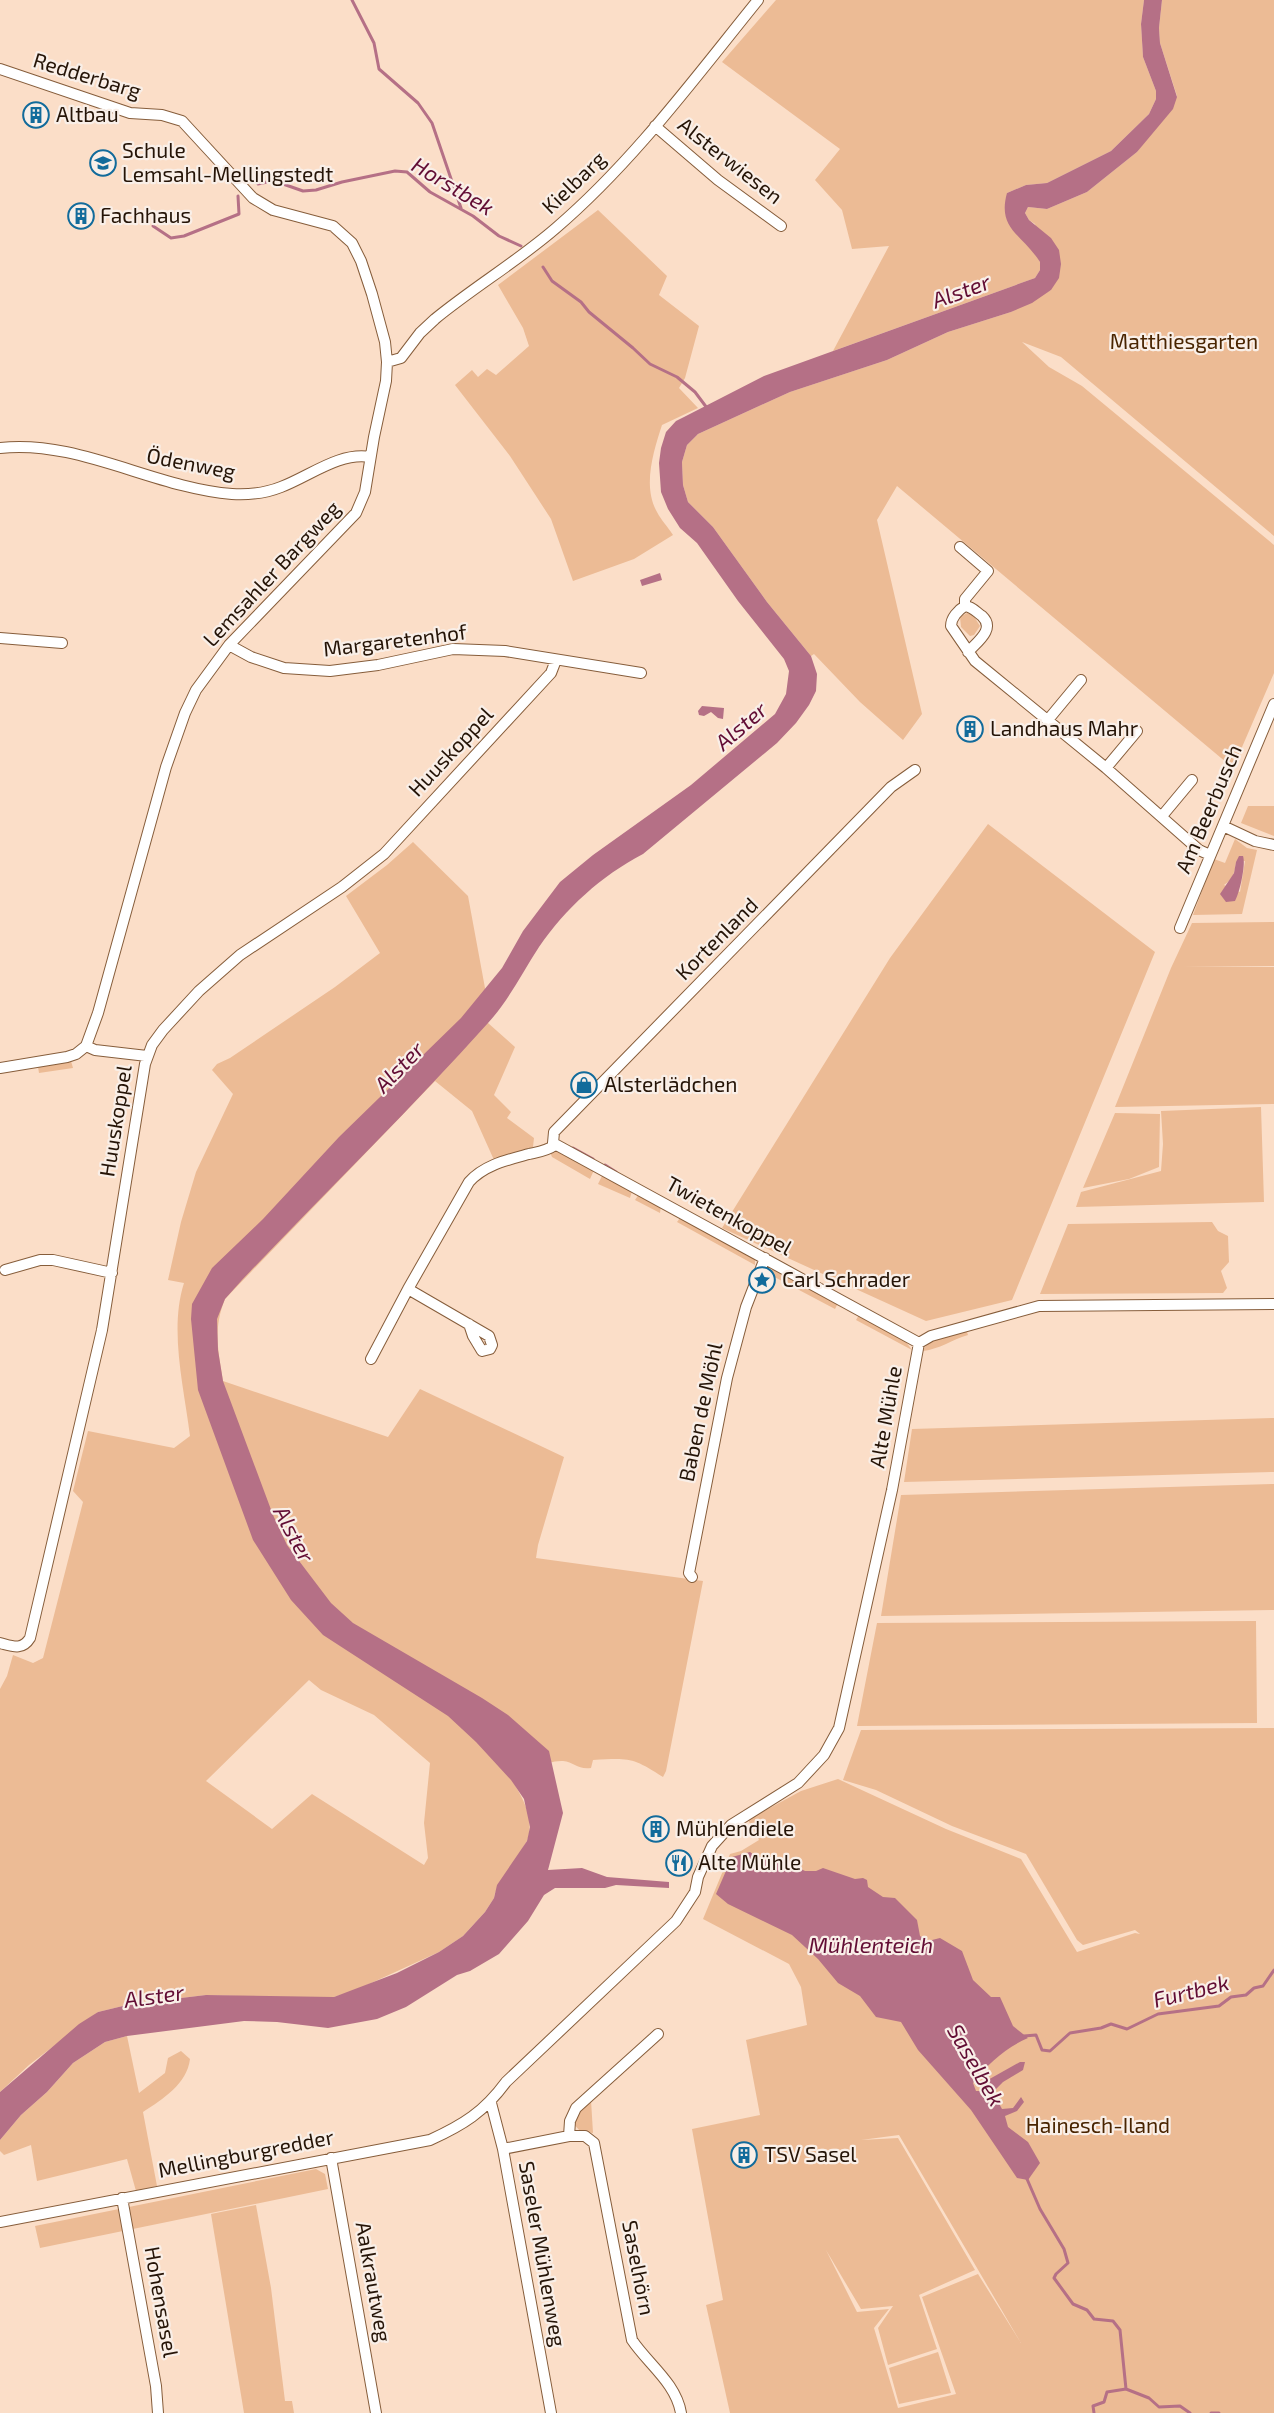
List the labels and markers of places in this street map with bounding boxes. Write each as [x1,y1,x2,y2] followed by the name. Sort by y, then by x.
[21,100,51,130] building icon: Altbau
[56,101,119,126] place label: Altbau
[122,137,333,186] place label: Schule Lemsahl-Mellingstedt
[88,148,118,178] school or university icon: Schule Lemsahl-Mellingstedt
[66,201,96,231] building icon: Fachhaus
[100,202,191,227] place label: Fachhaus
[955,714,985,744] building icon: Landhaus Mahr
[990,715,1139,740] place label: Landhaus Mahr
[569,1070,599,1100] shop icon: Alsterlädchen
[604,1071,737,1096] place label: Alsterlädchen
[747,1265,777,1295] place icon: Carl Schrader
[782,1266,911,1291] place label: Carl Schrader
[641,1814,671,1844] building icon: Mühlendiele
[676,1815,794,1840] place label: Mühlendiele
[664,1848,694,1878] restaurant icon: Alte Mühle
[698,1849,801,1874] place label: Alte Mühle
[729,2140,759,2170] building icon: TSV Sasel
[764,2141,857,2166] place label: TSV Sasel

